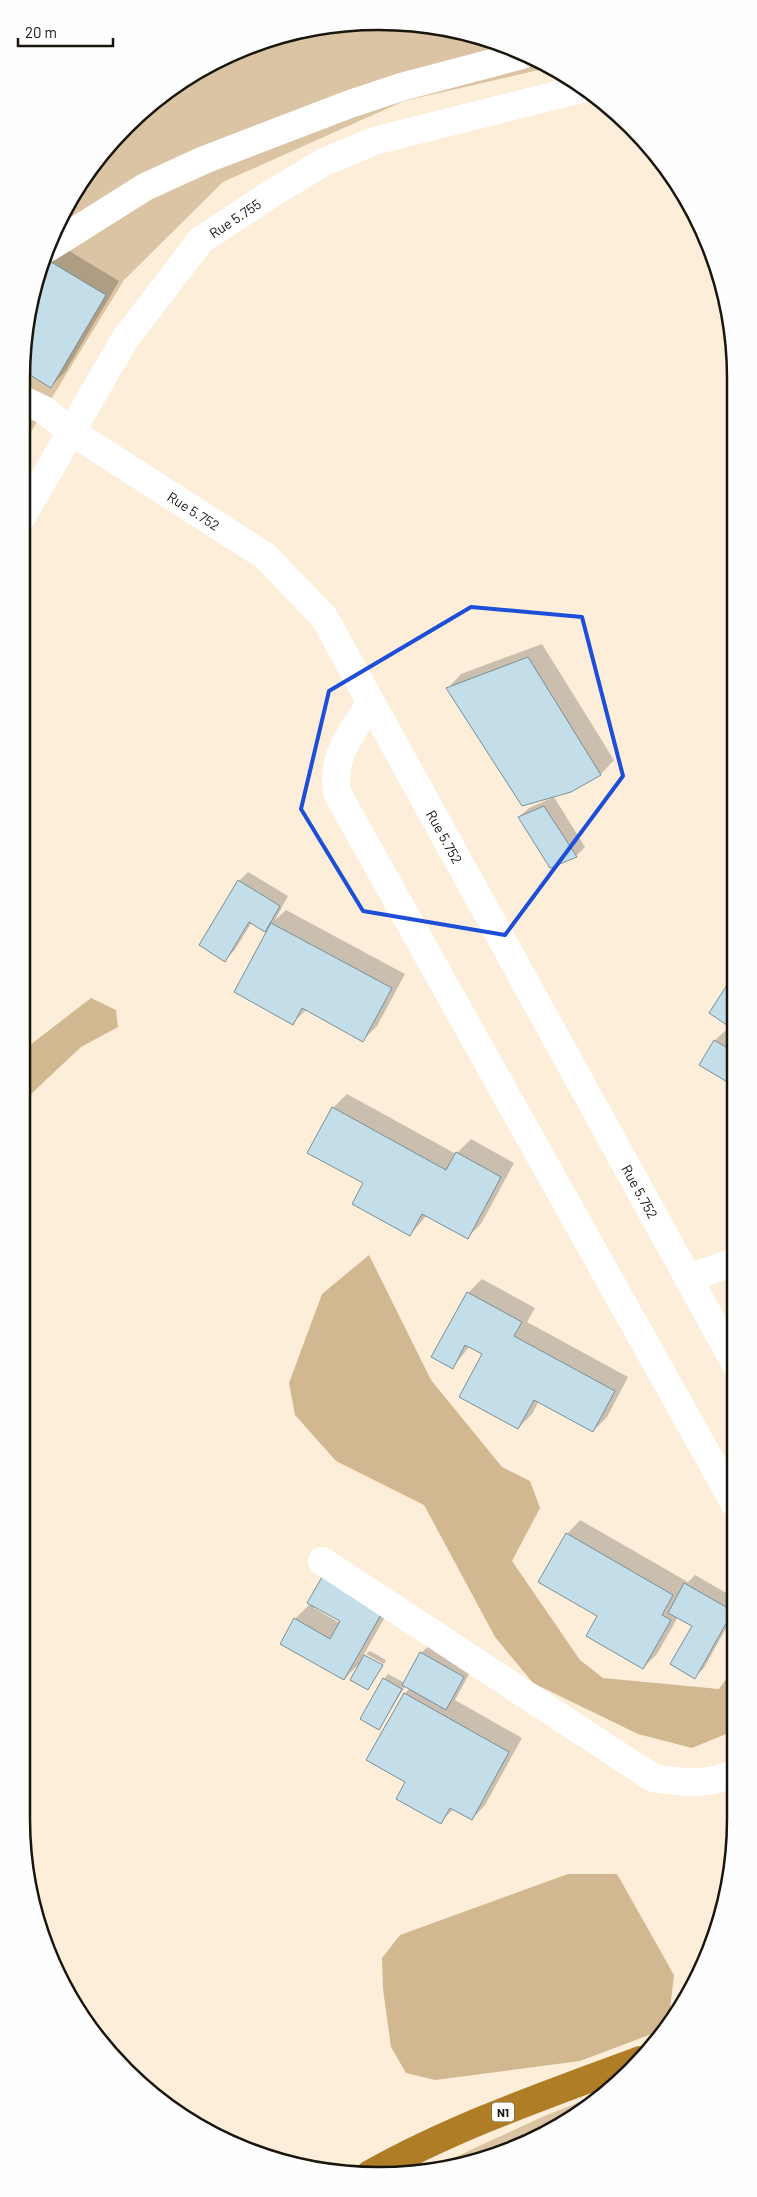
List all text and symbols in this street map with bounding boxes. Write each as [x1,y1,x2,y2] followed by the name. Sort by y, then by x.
[18,15,112,47] scale bar
[25,23,57,41] text: 20 m
[205,195,264,241] street label: Rue 5.755
[165,487,223,533] street label: Rue 5.752
[423,807,467,866] street label: Rue 5.752
[619,1161,662,1221] street label: Rue 5.752
[492,2102,514,2122] road number: N1

